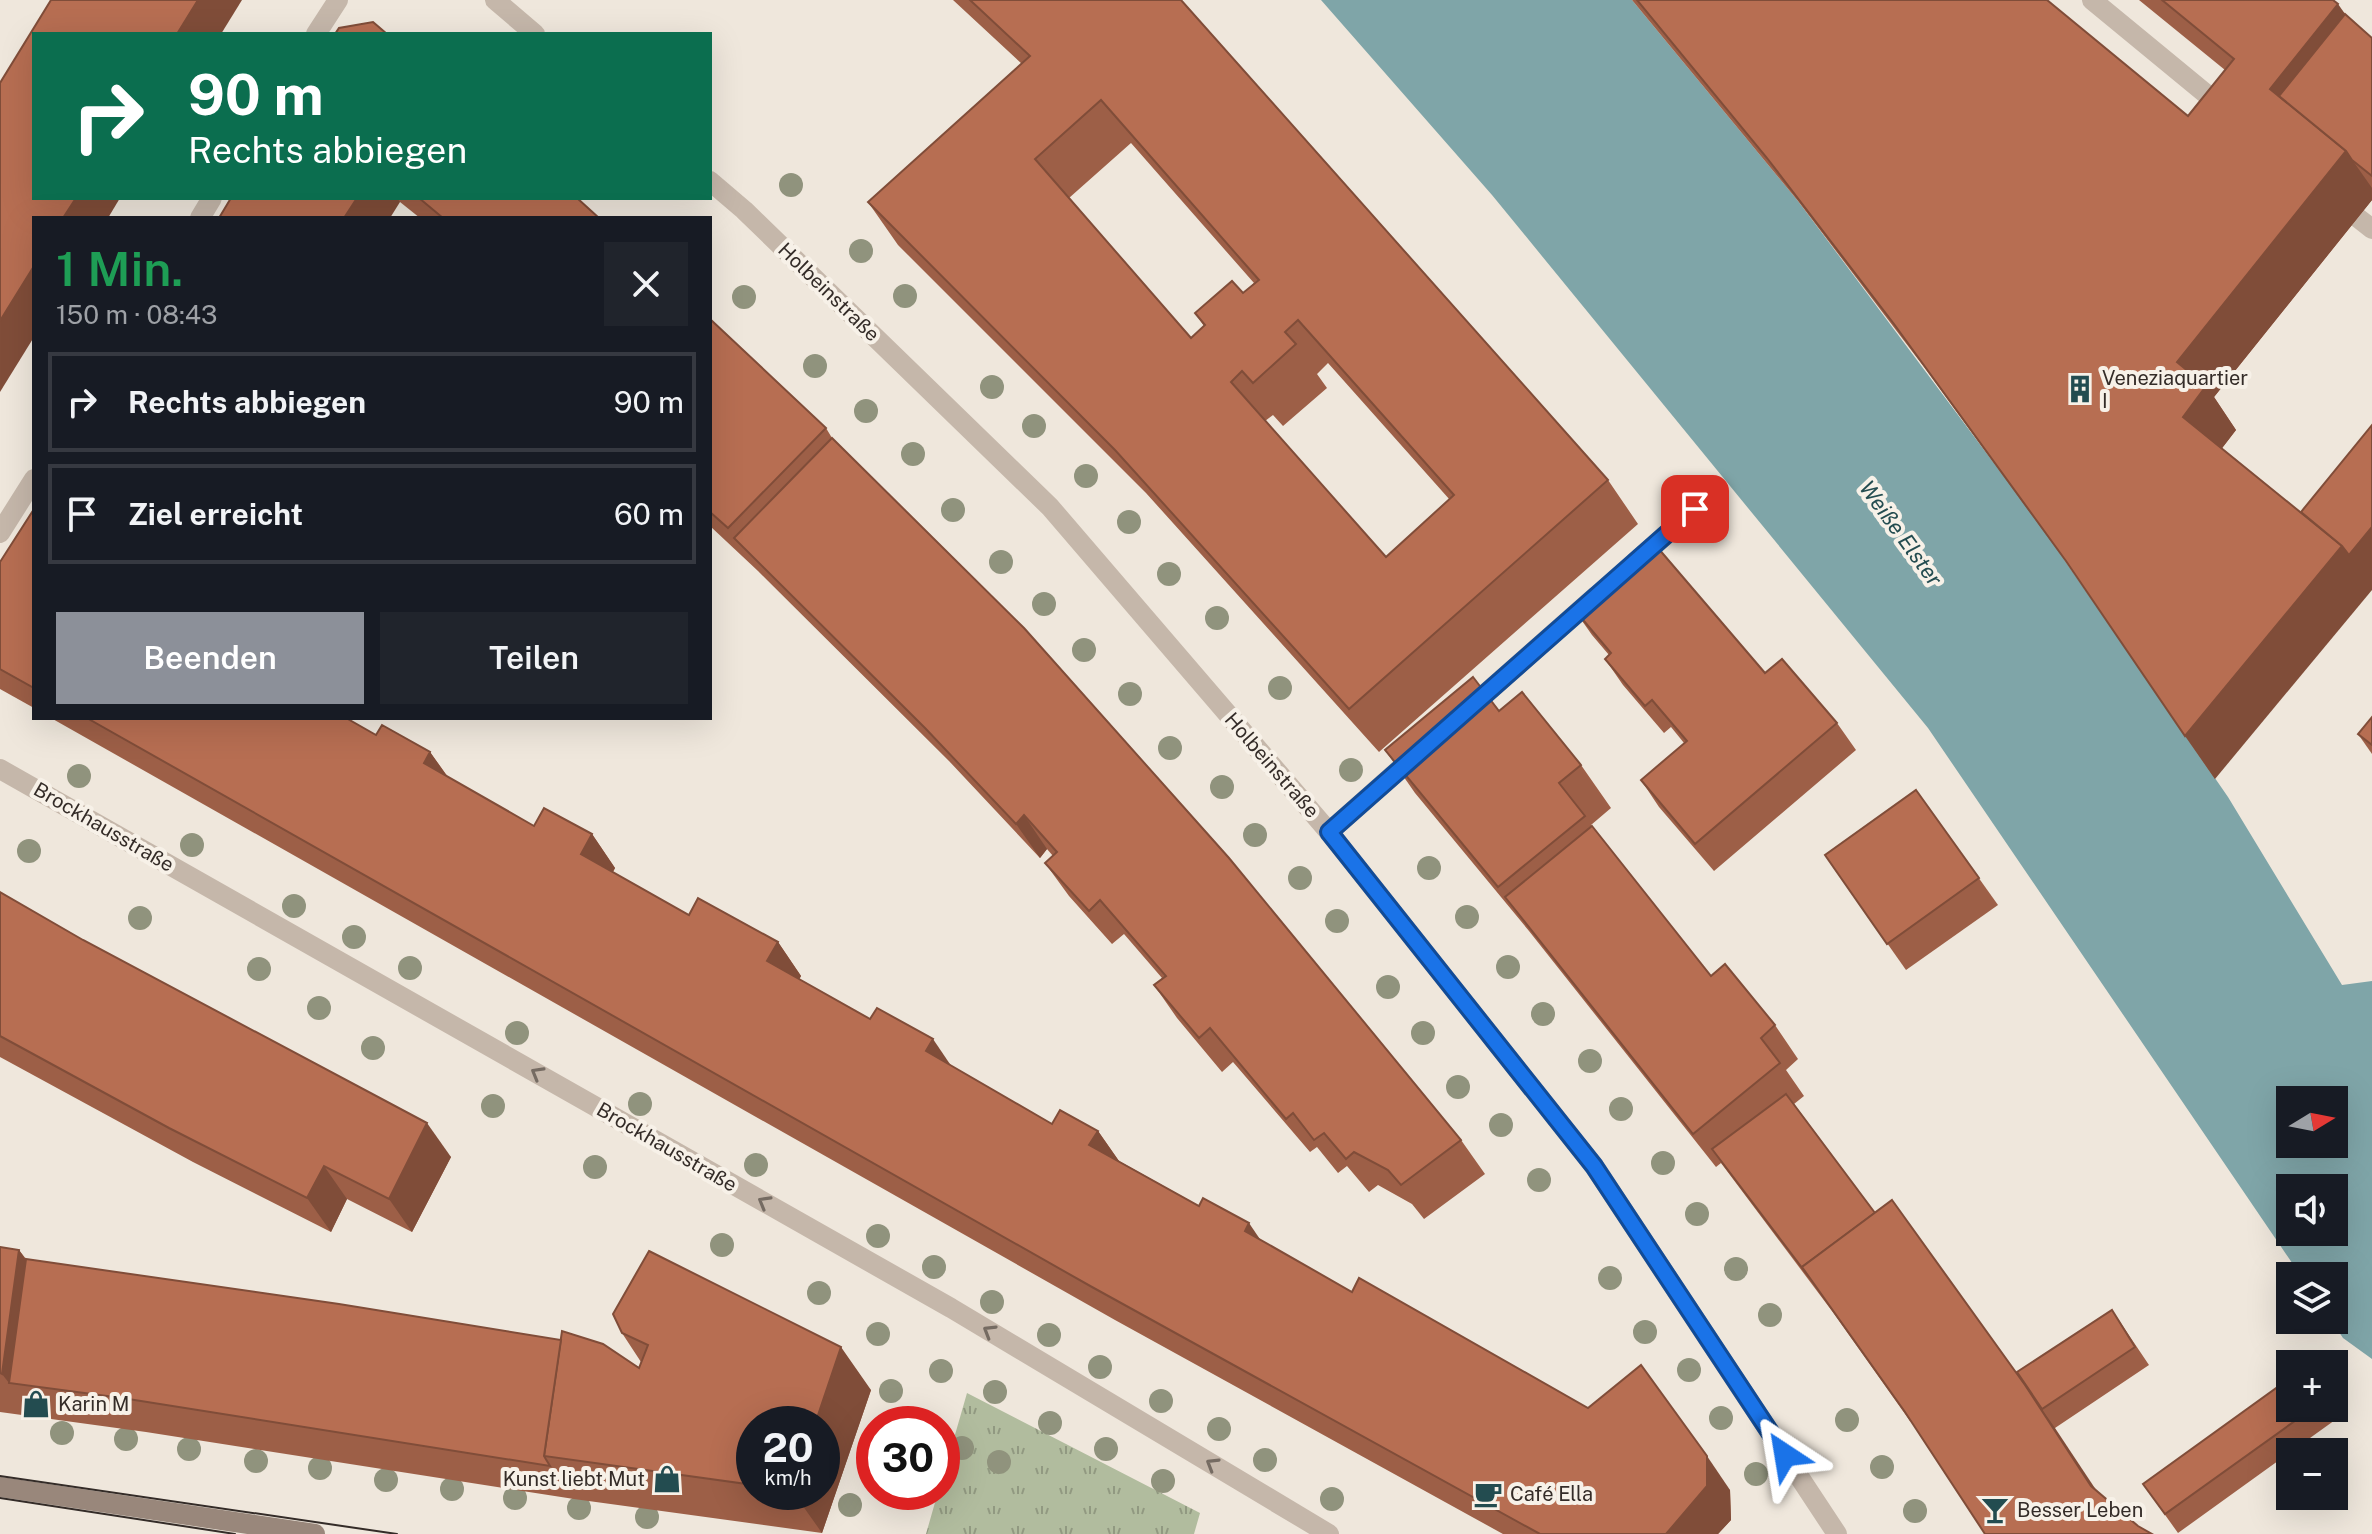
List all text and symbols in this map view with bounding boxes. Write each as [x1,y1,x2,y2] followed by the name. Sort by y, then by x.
[188,62,324,128] text: 90 m
[56,64,160,168] icon: right
[188,129,467,171] text: Rechts abbiegen
[773,238,885,346] street label: Holbeinstraße
[56,240,183,297] text: 1 Min.
[604,242,688,326] button: close
[56,299,217,330] text: 150 m · 08:43
[2102,366,2248,413] place label: Veneziaquartier I
[2065,374,2095,404] building icon: Veneziaquartier I
[60,380,104,424] icon: right
[128,384,366,420] text: Rechts abbiegen
[614,384,684,420] text: 90 m
[1661,475,1729,543] pin
[1854,475,1948,591] water label: Weiße Elster
[1673,487,1717,531] icon: arrive
[60,492,104,536] icon: arrive
[128,496,303,532] text: Ziel erreicht
[614,496,684,532] text: 60 m
[56,612,364,704] button: Beenden
[380,612,688,704] button: Teilen
[1220,707,1324,823] street label: Holbeinstraße
[30,777,178,877] street label: Brockhausstraße
[532,1067,546,1083] one-way arrow
[2276,1086,2348,1158] north arrow
[2276,1086,2348,1510] map controls
[593,1097,741,1197] street label: Brockhausstraße
[2276,1174,2348,1246] button: sound
[758,1196,772,1212] one-way arrow
[2276,1262,2348,1334] button: layers
[983,1325,998,1341] one-way arrow
[2276,1350,2348,1422] button: +
[21,1389,51,1419] shop icon: Karin M
[58,1392,130,1416] place label: Karin M
[856,1406,960,1510] speed limit sign: 30
[1743,1413,1827,1497] position arrow
[762,1424,814,1471] text: 20
[2276,1438,2348,1510] button: −
[1206,1458,1221,1474] one-way arrow
[652,1464,682,1494] shop icon: Kunst liebt Mut
[764,1466,812,1490] text: km/h
[503,1467,645,1491] place label: Kunst liebt Mut
[1473,1479,1503,1509] cafe icon: Café Ella
[1510,1482,1593,1506] place label: Café Ella
[1980,1495,2010,1525] bar icon: Besser Leben
[2017,1498,2143,1522] place label: Besser Leben

